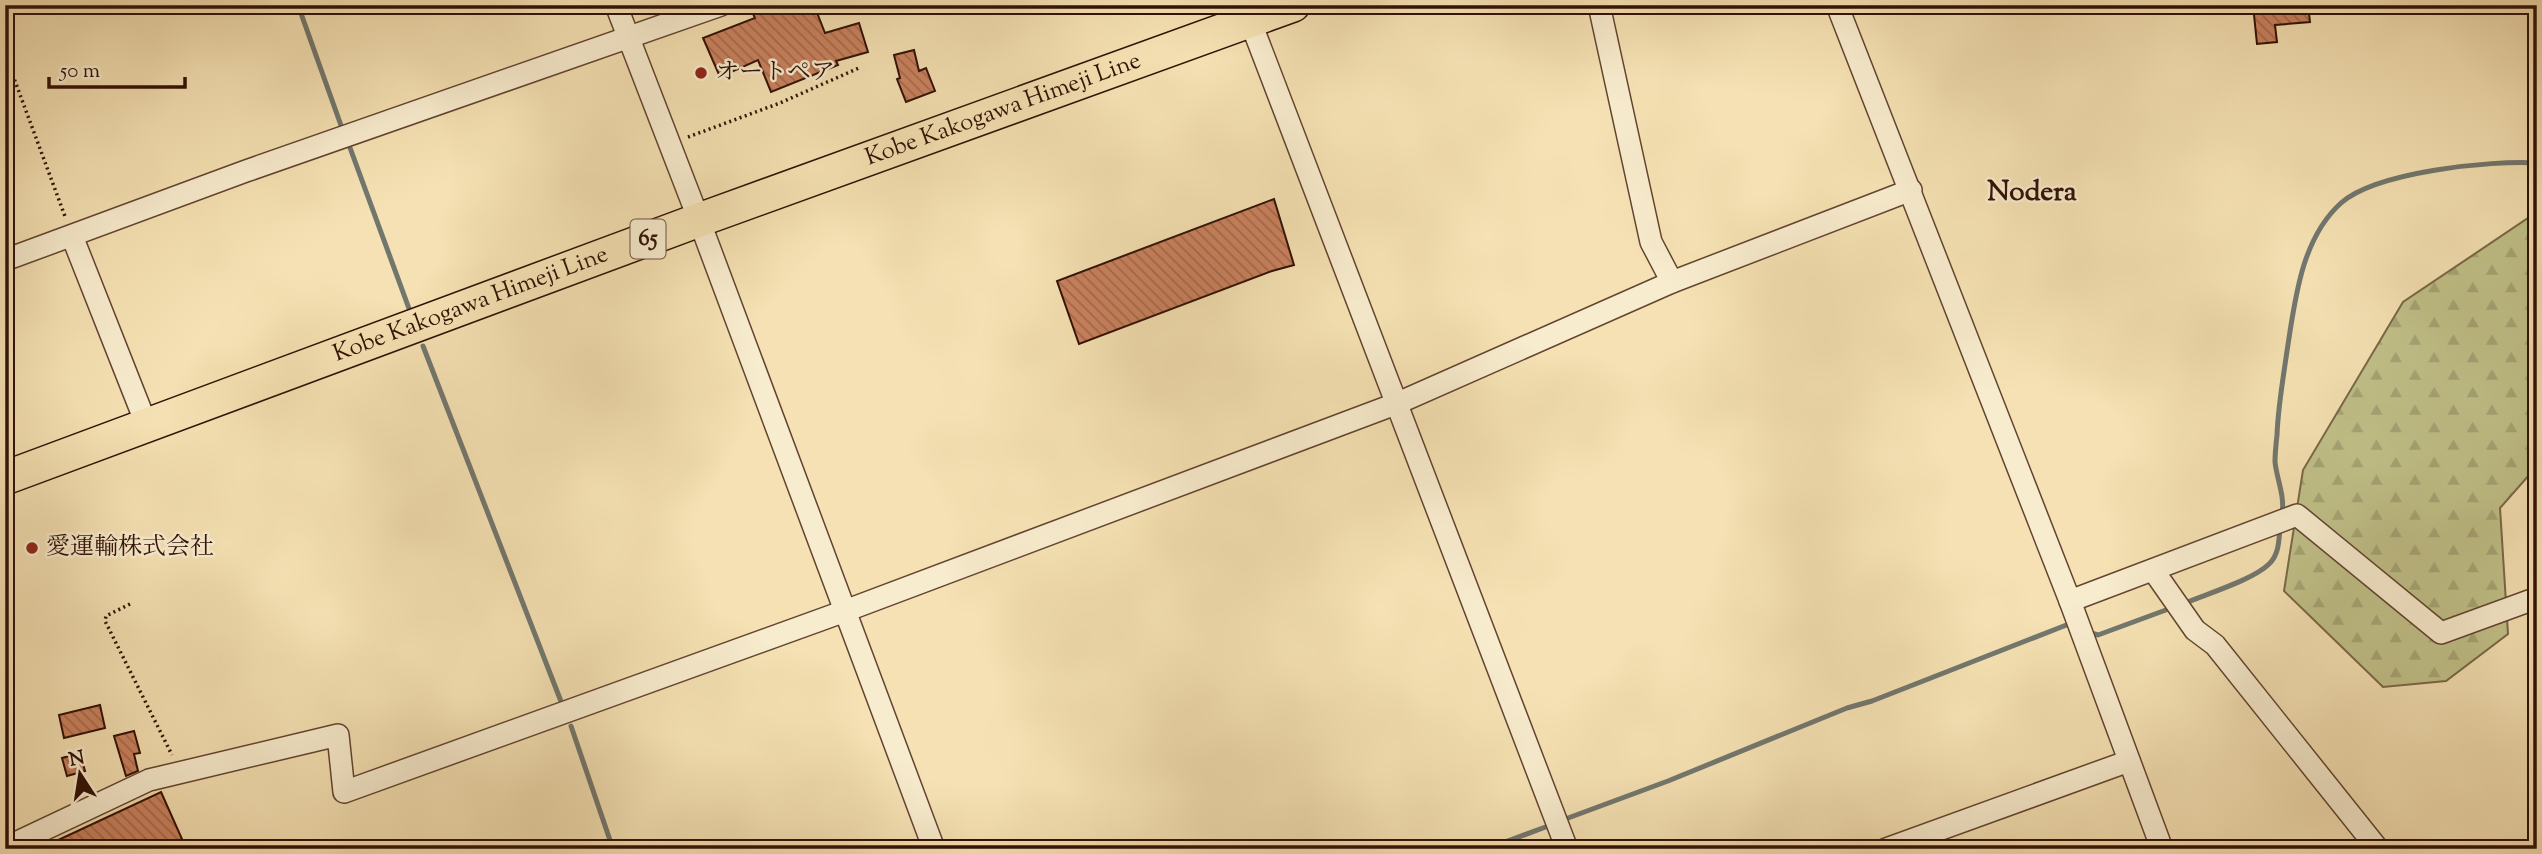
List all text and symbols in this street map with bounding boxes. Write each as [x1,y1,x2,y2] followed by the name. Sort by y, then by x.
[861,44,1146,175] street label: Kobe Kakogawa Himeji Line
[49,46,186,90] scale bar
[715,56,835,90] place label: オートペア
[59,57,100,87] text: 50 m
[693,65,709,81] marker: オートペア
[1987,173,2077,213] district label: Nodera
[630,220,666,258] road number: 65
[329,238,613,371] street label: Kobe Kakogawa Himeji Line
[46,531,214,565] place label: 愛運輸株式会社
[24,540,40,556] marker: 愛運輸株式会社
[46,738,116,808] north arrow
[67,745,87,775] text: N

